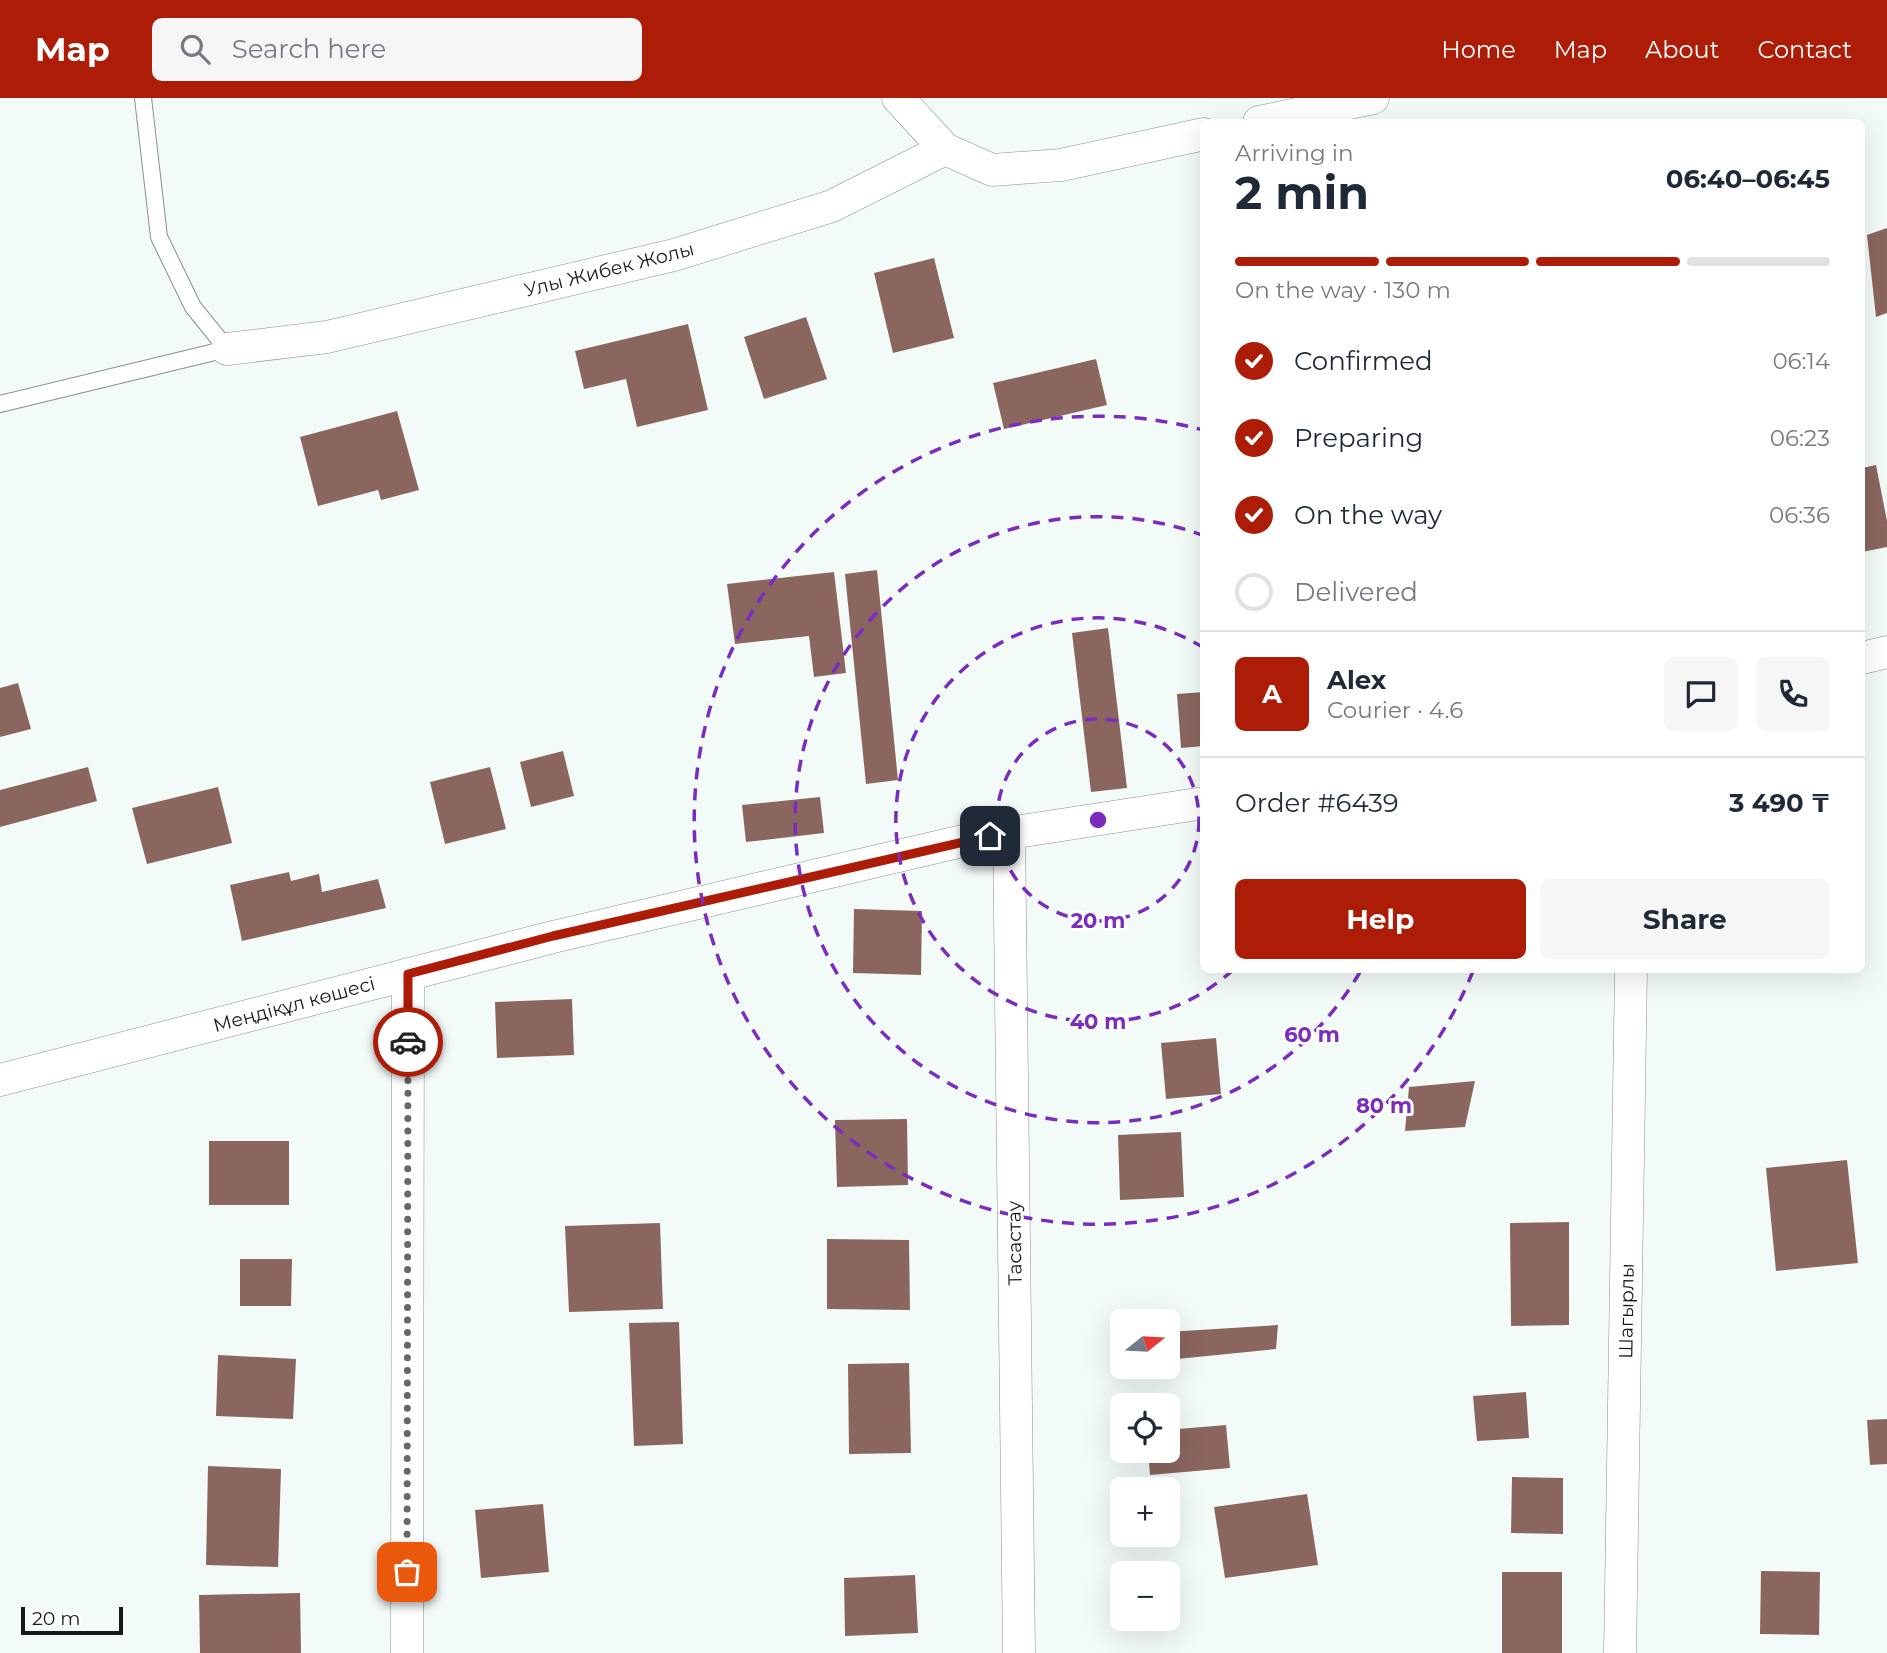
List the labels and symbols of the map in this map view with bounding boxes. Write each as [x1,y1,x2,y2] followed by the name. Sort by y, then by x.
[522,237,696,302] street label: Улы Жибек Жолы
[960,806,1020,866] pin
[1086,808,1110,832] centre of rings
[1071,908,1125,933] text: 20 m
[211,972,378,1037] street label: Меңдіқұл көшесі
[373,1007,443,1077] courier
[1070,1009,1126,1034] text: 40 m
[1284,1022,1340,1047] text: 60 m
[1356,1093,1412,1118] text: 80 m
[1002,1200,1027,1286] street label: Тасастау
[1614,1263,1639,1359] street label: Шагырлы
[1110,1309,1180,1379] north arrow
[377,1542,437,1602] pin
[21,1604,122,1636] scale bar

